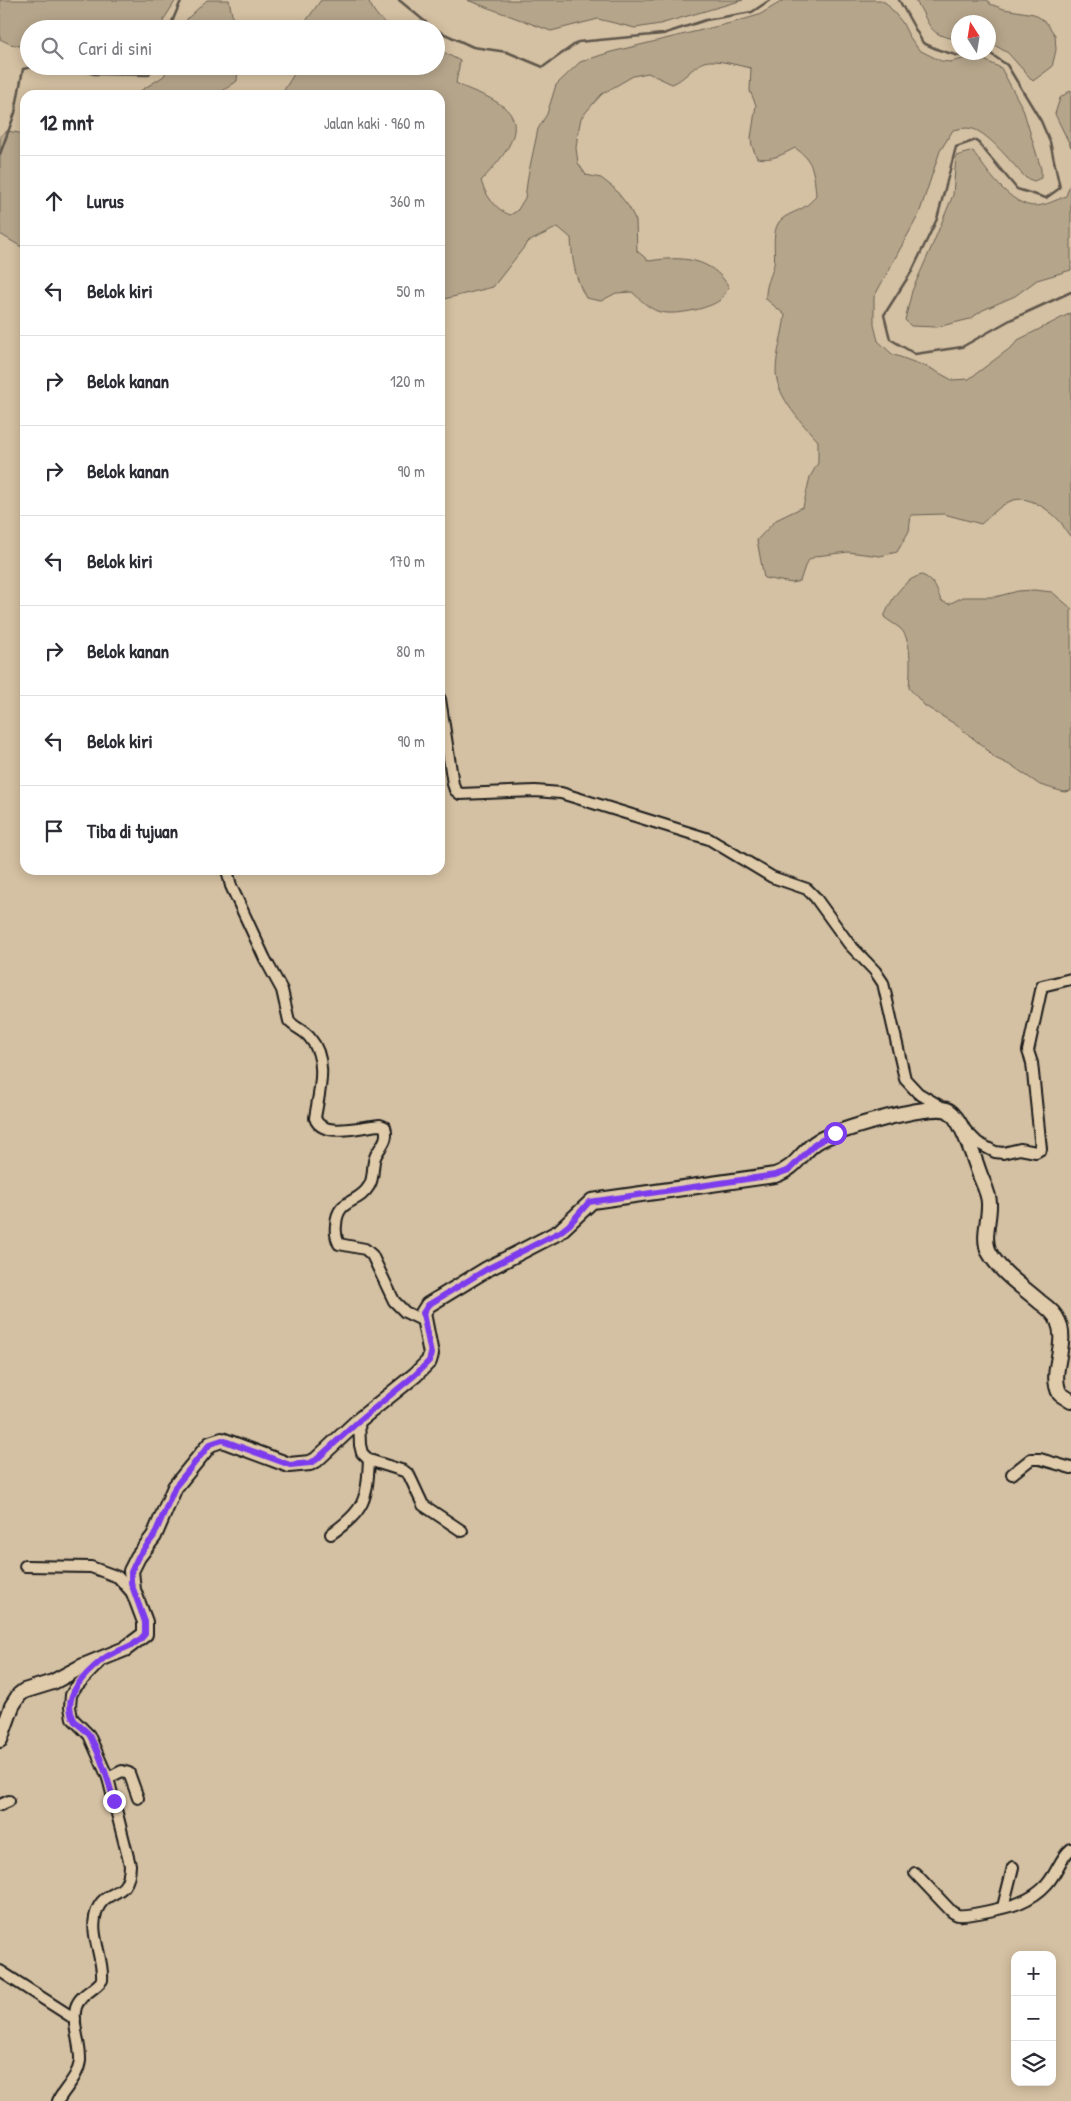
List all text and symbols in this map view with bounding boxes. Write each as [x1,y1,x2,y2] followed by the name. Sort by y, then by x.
[951,15,996,60] north arrow
[20,20,445,75] search box
[38,34,66,62] icon: search
[78,35,152,61] text: Cari di sini
[40,108,93,137] text: 12 mnt
[324,112,425,134] text: Jalan kaki · 960 m
[40,187,68,215] icon: ahead
[87,188,124,214] text: Lurus
[390,190,425,212] text: 360 m
[40,277,68,305] icon: left
[87,278,153,304] text: Belok kiri
[397,280,425,302] text: 50 m
[40,367,68,395] icon: right
[87,368,169,394] text: Belok kanan
[390,370,425,392] text: 120 m
[40,457,68,485] icon: right
[87,458,169,484] text: Belok kanan
[397,460,425,482] text: 90 m
[40,547,68,575] icon: left
[87,548,153,574] text: Belok kiri
[390,550,425,572] text: 170 m
[40,637,68,665] icon: right
[87,638,169,664] text: Belok kanan
[396,640,425,662] text: 80 m
[40,727,68,755] icon: left
[87,728,153,754] text: Belok kiri
[397,730,425,752] text: 90 m
[40,817,68,845] icon: arrive
[87,818,178,844] text: Tiba di tujuan
[824,1122,847,1145] route start
[103,1790,126,1813] route end
[1011,1951,1056,2086] map controls
[1011,1951,1056,1996] button: +
[1011,1996,1056,2041] button: −
[1011,2041,1056,2086] button: layers

